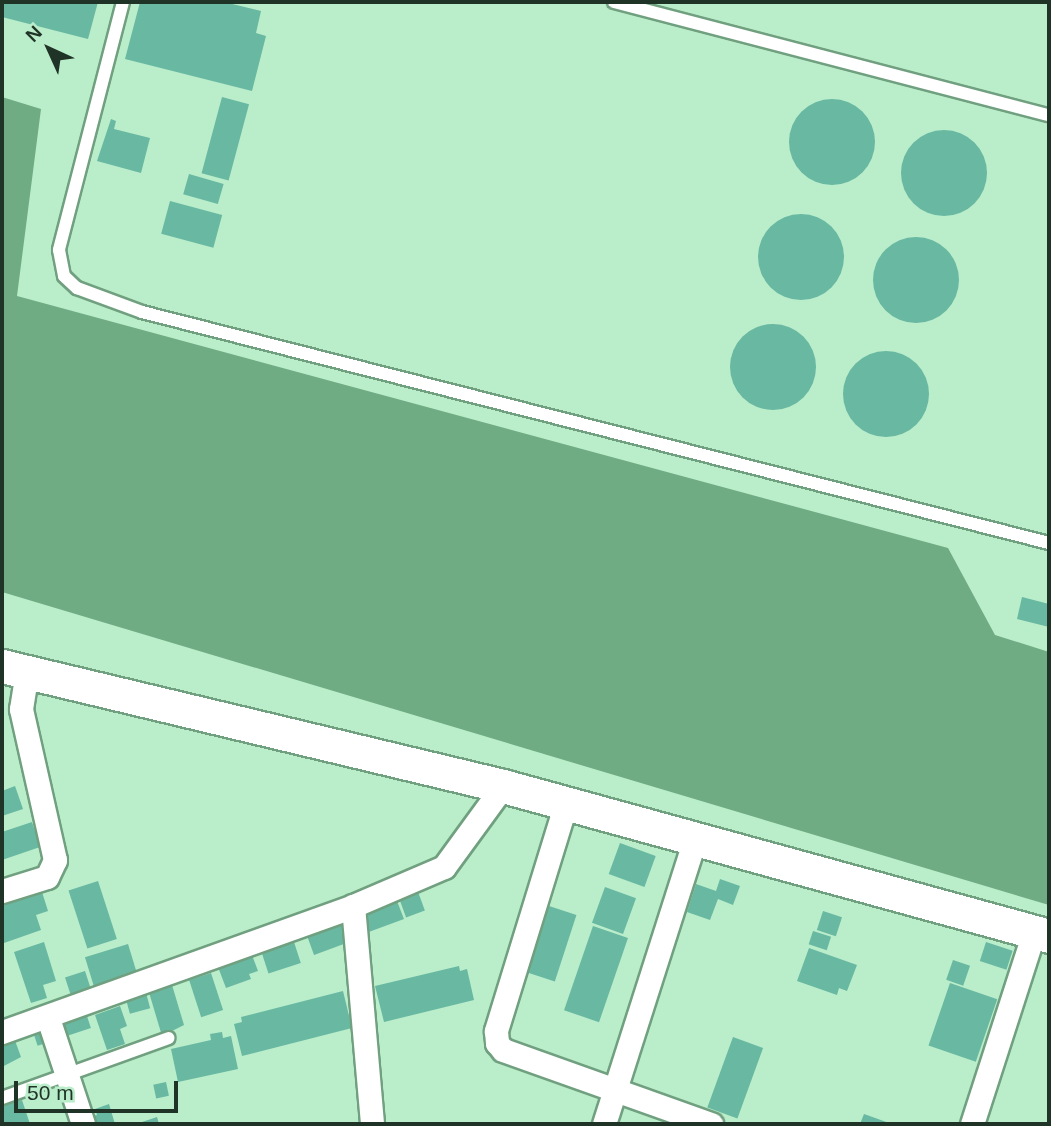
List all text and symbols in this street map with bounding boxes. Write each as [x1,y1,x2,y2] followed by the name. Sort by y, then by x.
[14,14,84,84] north arrow
[22,22,46,46] text: N
[18,1066,182,1110] scale bar
[27,1081,74,1104] text: 50 m

